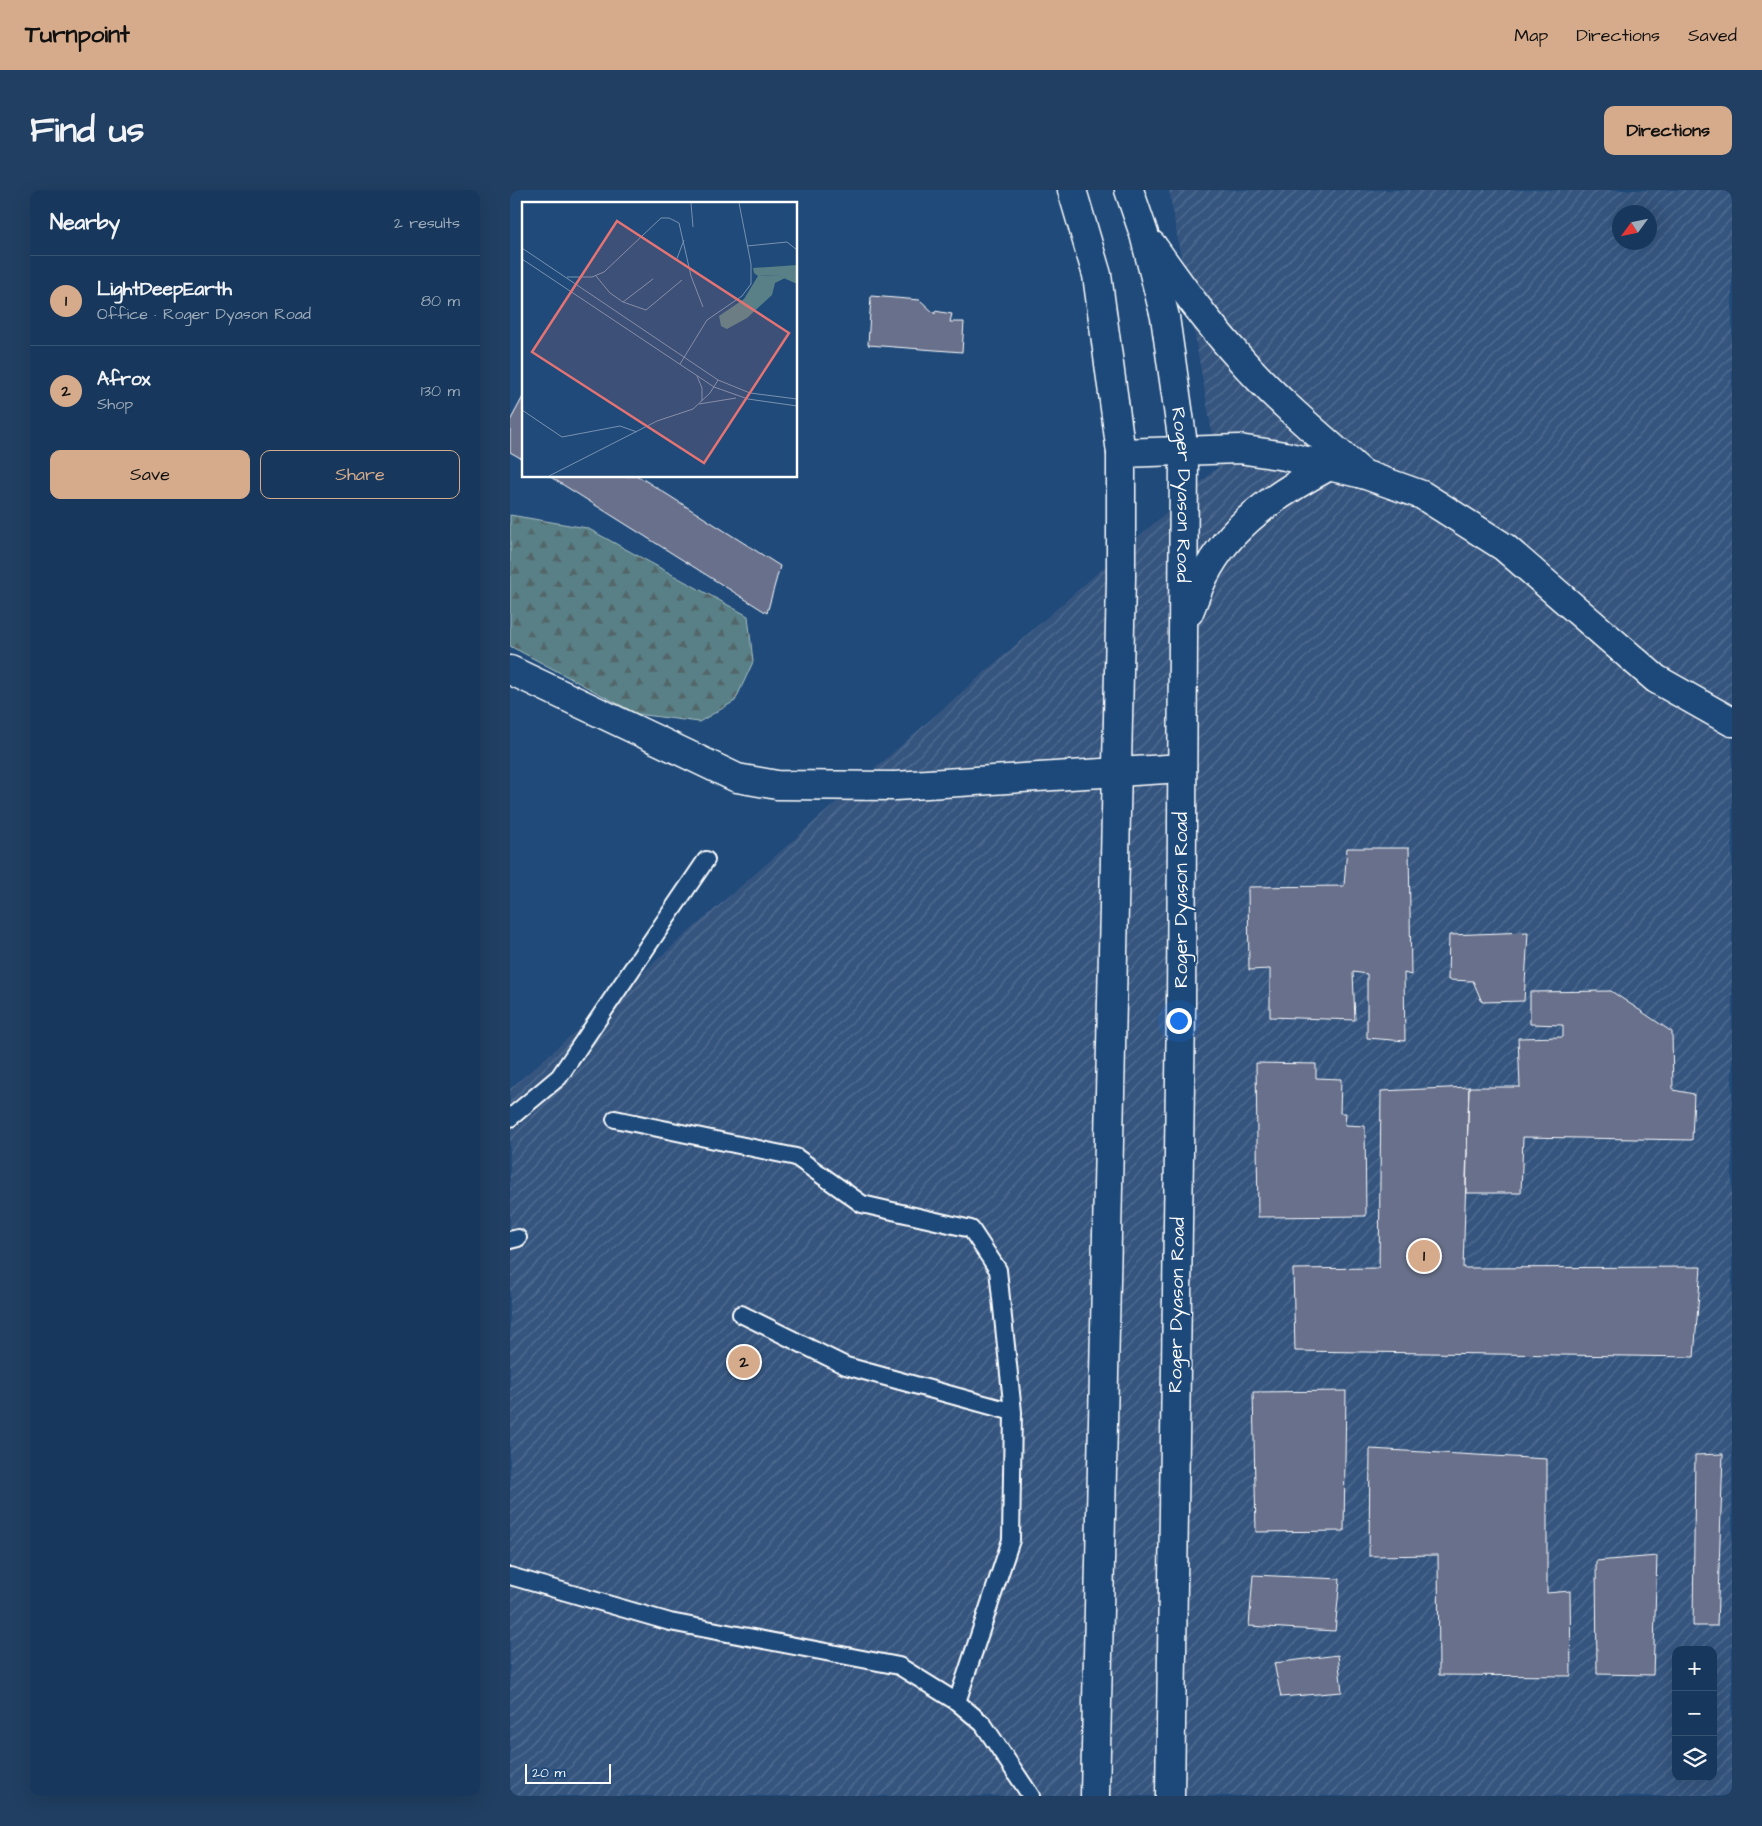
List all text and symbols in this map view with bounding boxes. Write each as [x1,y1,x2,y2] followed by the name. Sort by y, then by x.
[25,18,130,52] text: Turnpoint
[1514,23,1548,48] text: Map
[1576,23,1660,48] text: Directions
[1688,23,1737,48] text: Saved
[30,106,144,155] text: Find us
[1604,106,1732,155] button: Directions
[522,202,798,478] inset map
[1612,205,1657,250] north arrow
[50,208,120,237] text: Nearby
[394,212,460,234] text: 2 results
[97,276,232,303] text: LightDeepEarth
[65,290,67,312] text: 1
[421,290,460,312] text: 80 m
[97,303,311,325] text: Office · Roger Dyason Road
[97,366,151,393] text: Afrox
[61,380,71,402] text: 2
[421,380,460,402] text: 130 m
[97,393,133,415] text: Shop
[1164,405,1198,583] street label: Roger Dyason Road
[50,450,250,499] button: Save
[260,450,460,499] button: Share
[1168,812,1196,988] street label: Roger Dyason Road
[1166,1008,1192,1034] your location
[1162,1217,1193,1393] street label: Roger Dyason Road
[1408,1237,1440,1275] pin: 1
[728,1343,760,1381] pin: 2
[1672,1646,1717,1781] map controls
[1672,1646,1717,1691] button: +
[1672,1691,1717,1736] button: −
[1672,1736,1717,1781] button: layers
[525,1761,611,1784] scale bar
[532,1763,565,1783] text: 20 m

